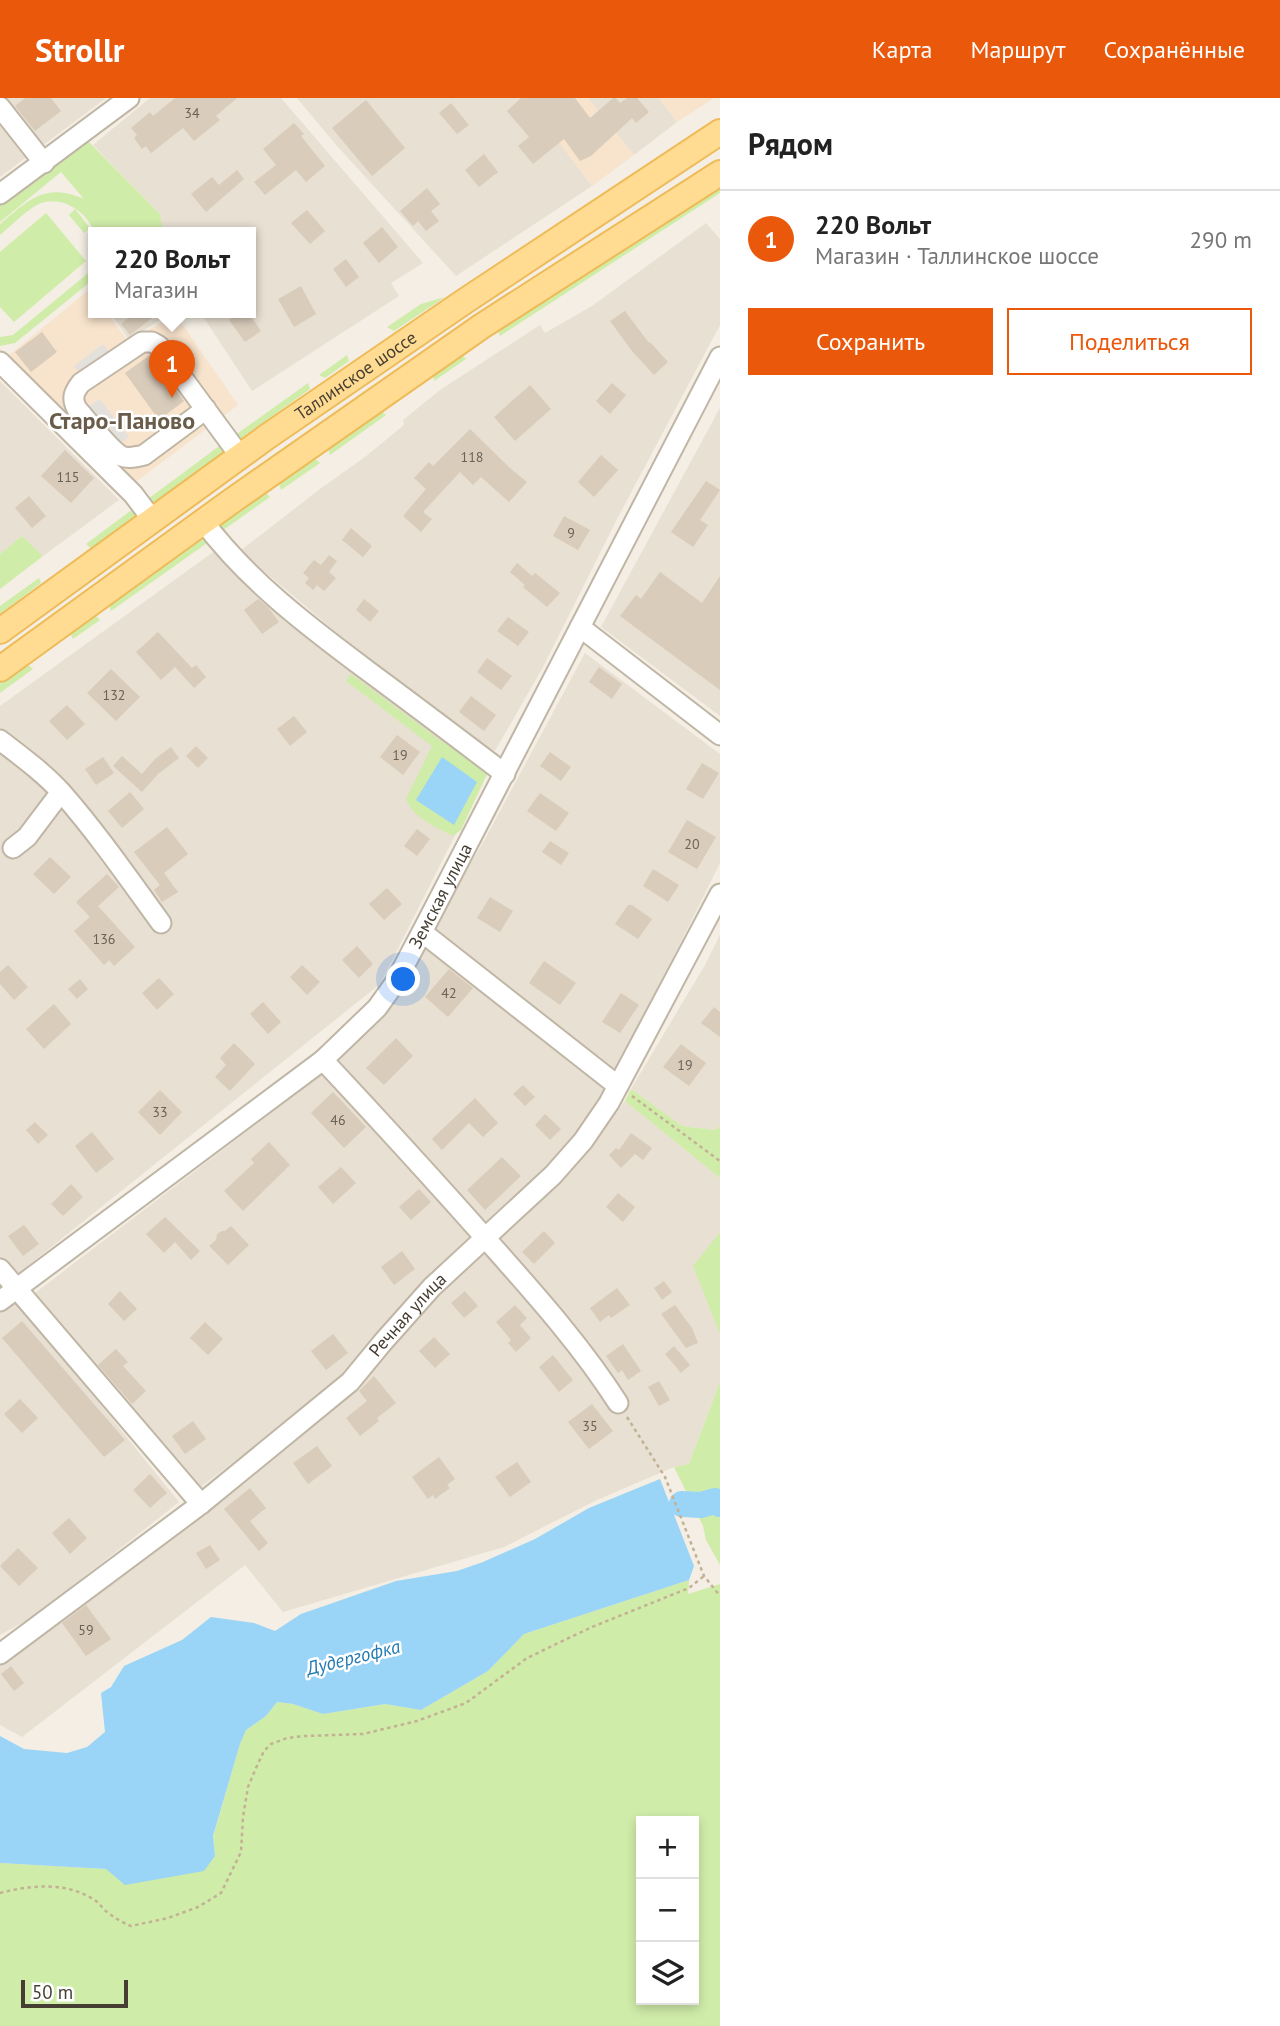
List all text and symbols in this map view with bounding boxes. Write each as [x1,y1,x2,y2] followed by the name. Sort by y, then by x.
[35,28,124,71] text: Strollr
[872,34,932,65] text: Карта
[970,34,1065,65] text: Маршрут
[1103,34,1245,65] text: Сохранённые
[184,104,200,122] house number: 34
[748,124,833,163] text: Рядом
[815,208,931,241] text: 220 Вольт
[764,225,778,254] text: 1
[1190,225,1252,254] text: 290 m
[88,227,256,318] popup
[815,241,1099,270] text: Магазин · Таллинское шоссе
[114,242,230,275] text: 220 Вольт
[114,275,199,304] text: Магазин
[748,308,993,375] button: Сохранить
[1007,308,1252,375] button: Поделиться
[290,326,421,425] street label: Таллинское шоссе
[149,340,195,398] pin: 1
[49,405,195,436] district label: Старо-Паново
[461,448,483,466] house number: 118
[57,468,79,486] house number: 115
[567,524,575,542] house number: 9
[103,686,125,704] house number: 132
[392,746,408,764] house number: 19
[684,835,700,853] house number: 20
[403,839,477,952] street label: Земская улица
[93,930,115,948] house number: 136
[386,962,420,996] your location
[441,984,457,1002] house number: 42
[677,1056,693,1074] house number: 19
[152,1103,168,1121] house number: 33
[330,1111,346,1129] house number: 46
[364,1267,451,1361] street label: Речная улица
[582,1417,598,1435] house number: 35
[78,1621,94,1639] house number: 59
[302,1634,403,1681] water label: Дудергофка
[636,1816,699,2005] map controls
[636,1816,699,1879] button: +
[636,1879,699,1942] button: −
[636,1942,699,2005] button: layers
[21,1977,128,2009] scale bar
[32,1980,73,2004] text: 50 m

